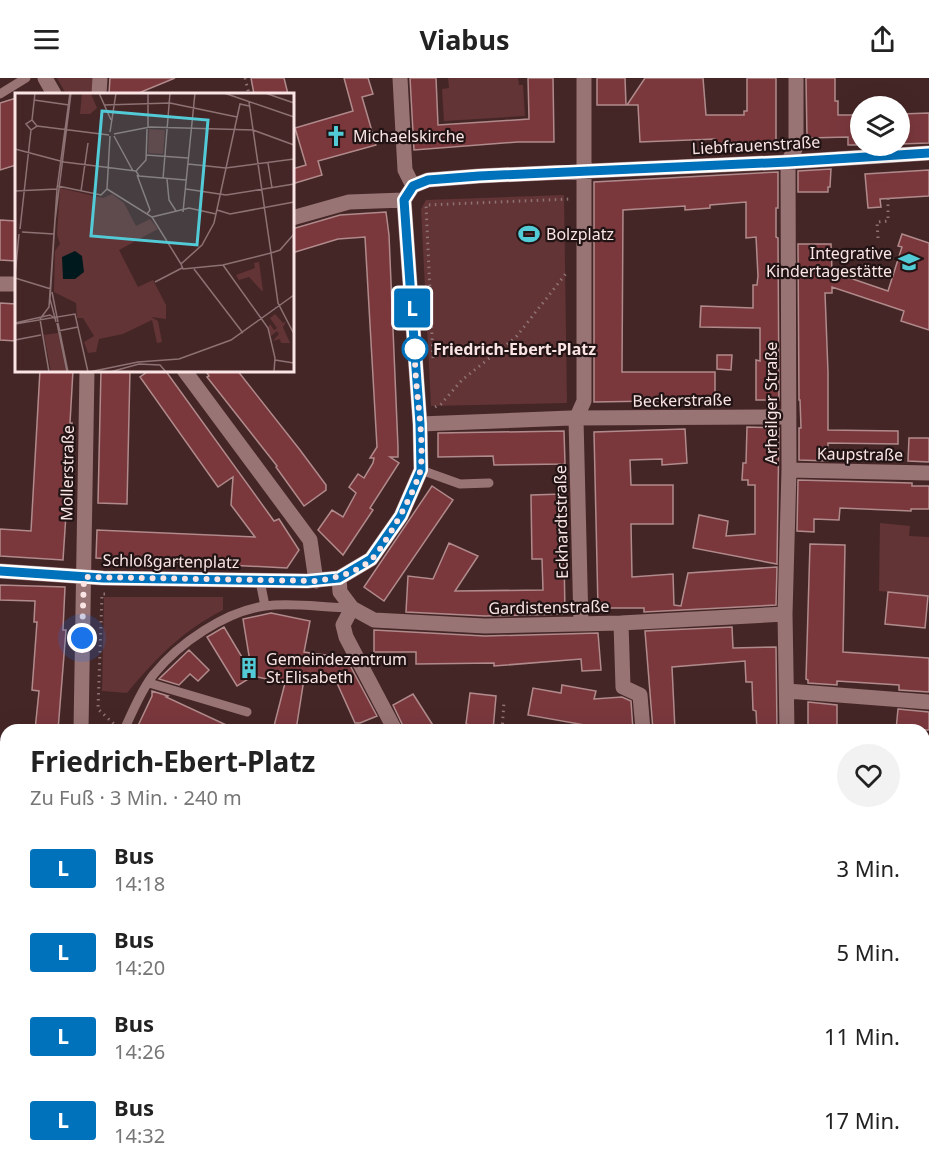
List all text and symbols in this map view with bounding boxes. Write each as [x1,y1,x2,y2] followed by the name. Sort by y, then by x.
[420,21,509,58] text: Viabus
[30,23,63,56] icon: menu
[866,23,899,56] icon: share
[15,93,294,372] inset map
[850,96,910,156] map controls
[850,96,910,156] button: layers
[324,124,348,148] church icon: Michaelskirche
[353,125,465,147] place label: Michaelskirche
[691,131,821,159] street label: Liebfrauenstraße
[517,222,541,246] sports icon: Bolzplatz
[546,223,614,245] place label: Bolzplatz
[766,242,892,282] place label: Integrative Kindertagestätte
[897,250,921,274] school or university icon: Integrative Kindertagestätte
[392,288,432,328] line badge: L
[406,294,418,322] text: L
[402,336,428,362] marker: Friedrich-Ebert-Platz
[433,338,596,360] place label: Friedrich-Ebert-Platz
[760,342,782,464] street label: Arheilger Straße
[632,388,732,412] street label: Beckerstraße
[55,425,79,521] street label: Mollerstraße
[817,442,903,466] street label: Kaupstraße
[549,465,573,579] street label: Eckhardtstraße
[103,549,239,573] street label: Schloßgartenplatz
[488,595,610,619] street label: Gardistenstraße
[67,623,97,653] your location
[266,648,407,688] place label: Gemeindezentrum St.Elisabeth
[237,656,261,680] building icon: Gemeindezentrum St.Elisabeth
[30,742,315,780] text: Friedrich-Ebert-Platz
[837,744,900,807] button: heart
[30,784,242,811] text: Zu Fuß · 3 Min. · 240 m
[114,840,154,870] text: Bus
[837,853,900,883] text: 3 Min.
[57,854,69,882] text: L
[114,870,165,897] text: 14:18
[114,924,154,954] text: Bus
[837,937,900,967] text: 5 Min.
[57,938,69,966] text: L
[114,954,165,981] text: 14:20
[114,1008,154,1038] text: Bus
[824,1021,900,1051] text: 11 Min.
[57,1022,69,1050] text: L
[114,1038,165,1065] text: 14:26
[114,1092,154,1122] text: Bus
[824,1105,900,1135] text: 17 Min.
[57,1106,69,1134] text: L
[114,1122,165,1149] text: 14:32

